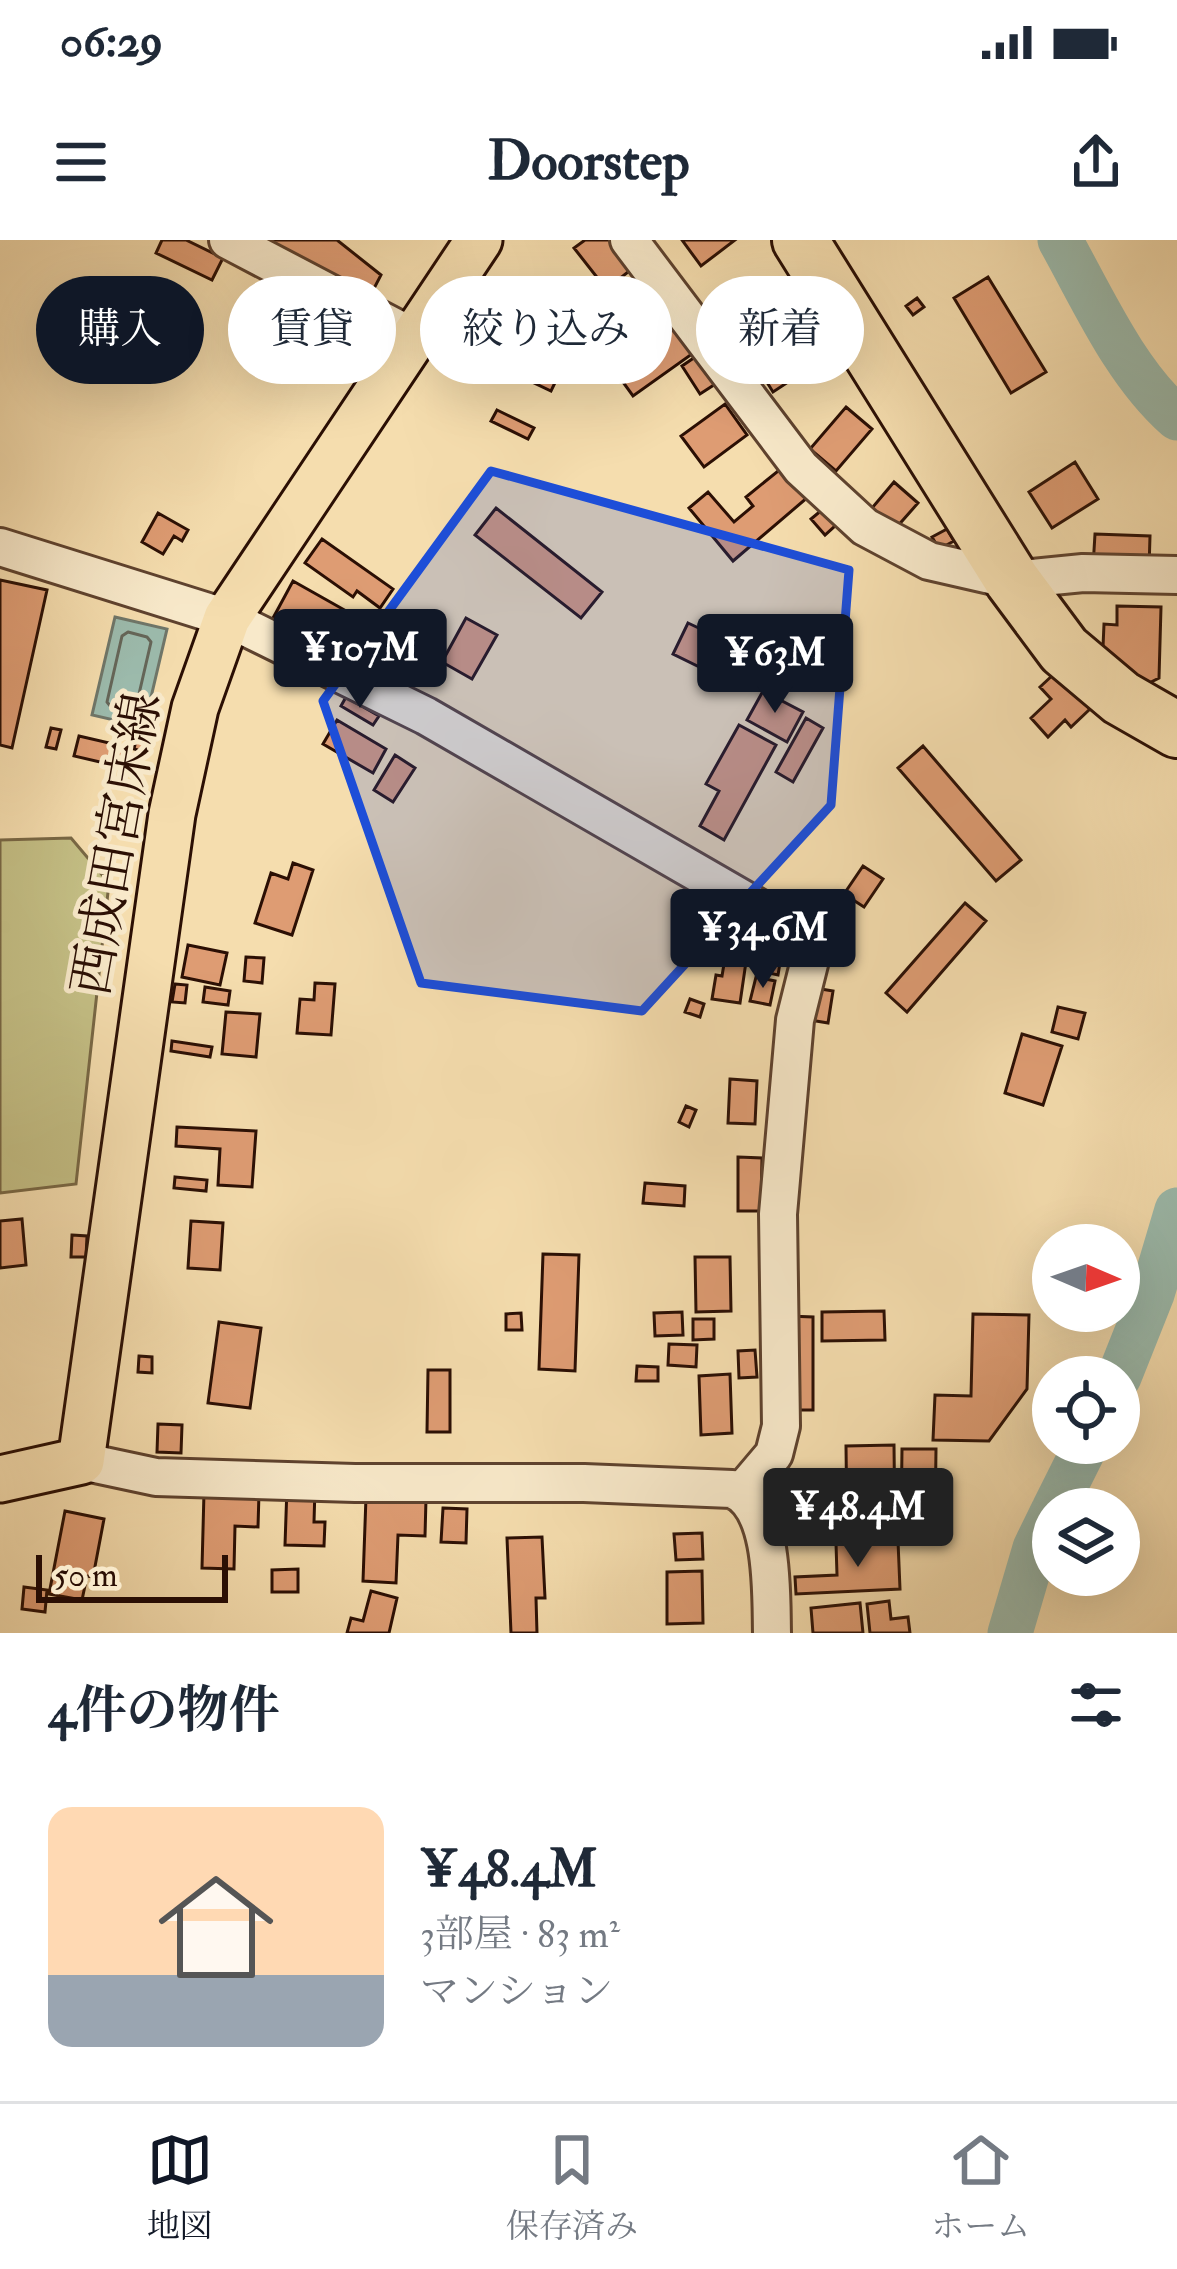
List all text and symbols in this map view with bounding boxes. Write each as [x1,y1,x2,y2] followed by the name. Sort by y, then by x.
[60,14,163,70] text: 06:29
[488,128,689,196] text: Doorstep
[48,129,114,195] icon: menu
[1063,129,1129,195] icon: share
[36,276,204,384] chip: 購入
[228,276,396,384] chip: 賃貸
[420,276,672,384] chip: 絞り込み
[696,276,864,384] chip: 新着
[276,609,444,711] pin: ¥107M
[704,614,846,716] pin: ¥63M
[301,623,419,672] text: ¥107M
[724,628,826,677] text: ¥63M
[59,688,175,1000] street label: 西成田宮床線
[665,889,861,991] pin: ¥34.6M
[698,903,828,952] text: ¥34.6M
[1032,1224,1140,1332] north arrow
[1032,1224,1140,1596] map controls
[1032,1356,1140,1464] button: locate
[760,1468,956,1570] pin: ¥48.4M
[790,1482,926,1531] text: ¥48.4M
[1032,1488,1140,1596] button: layers
[36,1549,228,1602] scale bar
[54,1555,118,1596] text: 50 m
[1063,1672,1129,1738] icon: filters
[48,1679,280,1743] text: 4件の物件
[420,1838,597,1902] text: ¥48.4M
[144,1855,288,1999] icon: home
[420,1910,620,1959] text: 3部屋 · 83 m²
[420,1967,613,2016] text: マンション
[147,2127,213,2247] tab: 地図
[506,2127,638,2247] tab: 保存済み
[931,2127,1030,2247] tab: ホーム

